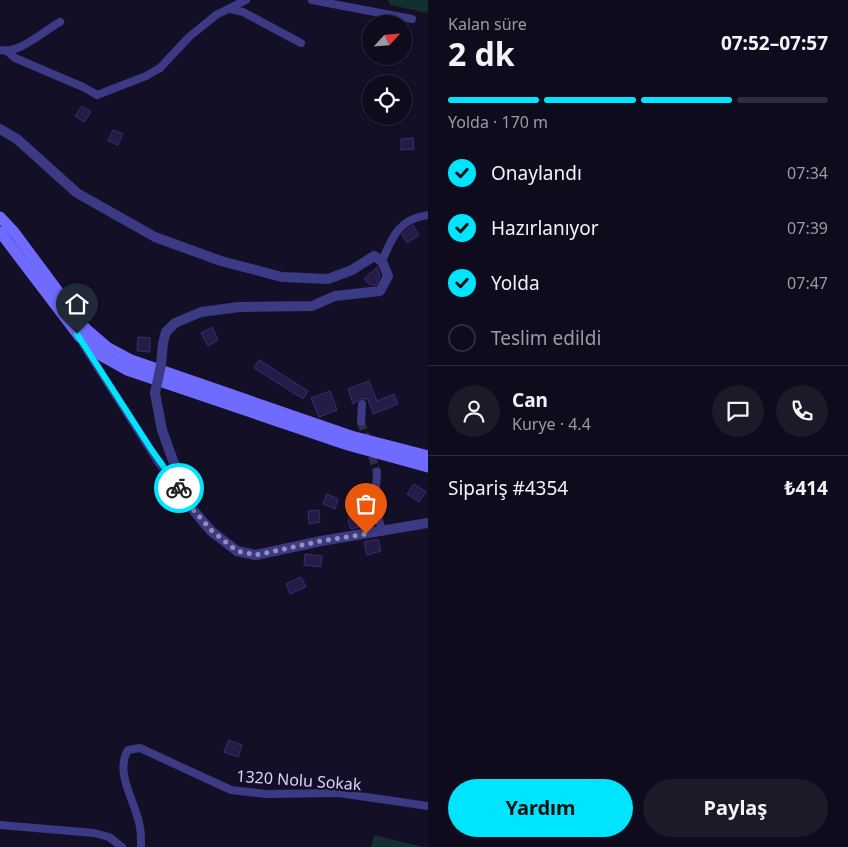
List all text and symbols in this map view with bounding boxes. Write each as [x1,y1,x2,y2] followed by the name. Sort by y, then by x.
[448,13,527,35] text: Kalan süre
[362,15,412,65] north arrow
[362,15,412,125] map controls
[721,30,828,56] text: 07:52–07:57
[448,32,515,75] text: 2 dk
[362,75,412,125] button: locate
[448,111,548,133] text: Yolda · 170 m
[448,159,476,187] icon: check
[491,160,582,186] text: Onaylandı
[787,162,828,184] text: 07:34
[448,214,476,242] icon: check
[491,215,599,241] text: Hazırlanıyor
[787,217,828,239] text: 07:39
[448,269,476,297] icon: check
[491,270,540,296] text: Yolda
[787,272,828,294] text: 07:47
[56,283,98,334] pin
[63,290,91,318] icon: home
[491,325,601,351] text: Teslim edildi
[448,385,500,437] button: person
[712,385,764,437] button: chat
[776,385,828,437] button: phone
[512,387,548,413] text: Can
[512,413,591,435] text: Kurye · 4.4
[154,463,204,513] courier
[165,474,193,502] icon: bike
[448,475,568,501] text: Sipariş #4354
[785,475,828,501] text: ₺414
[345,483,387,534] pin
[352,490,380,518] icon: bag
[236,765,363,795] street label: 1320 Nolu Sokak
[448,779,633,837] button: Yardım
[643,779,828,837] button: Paylaş

